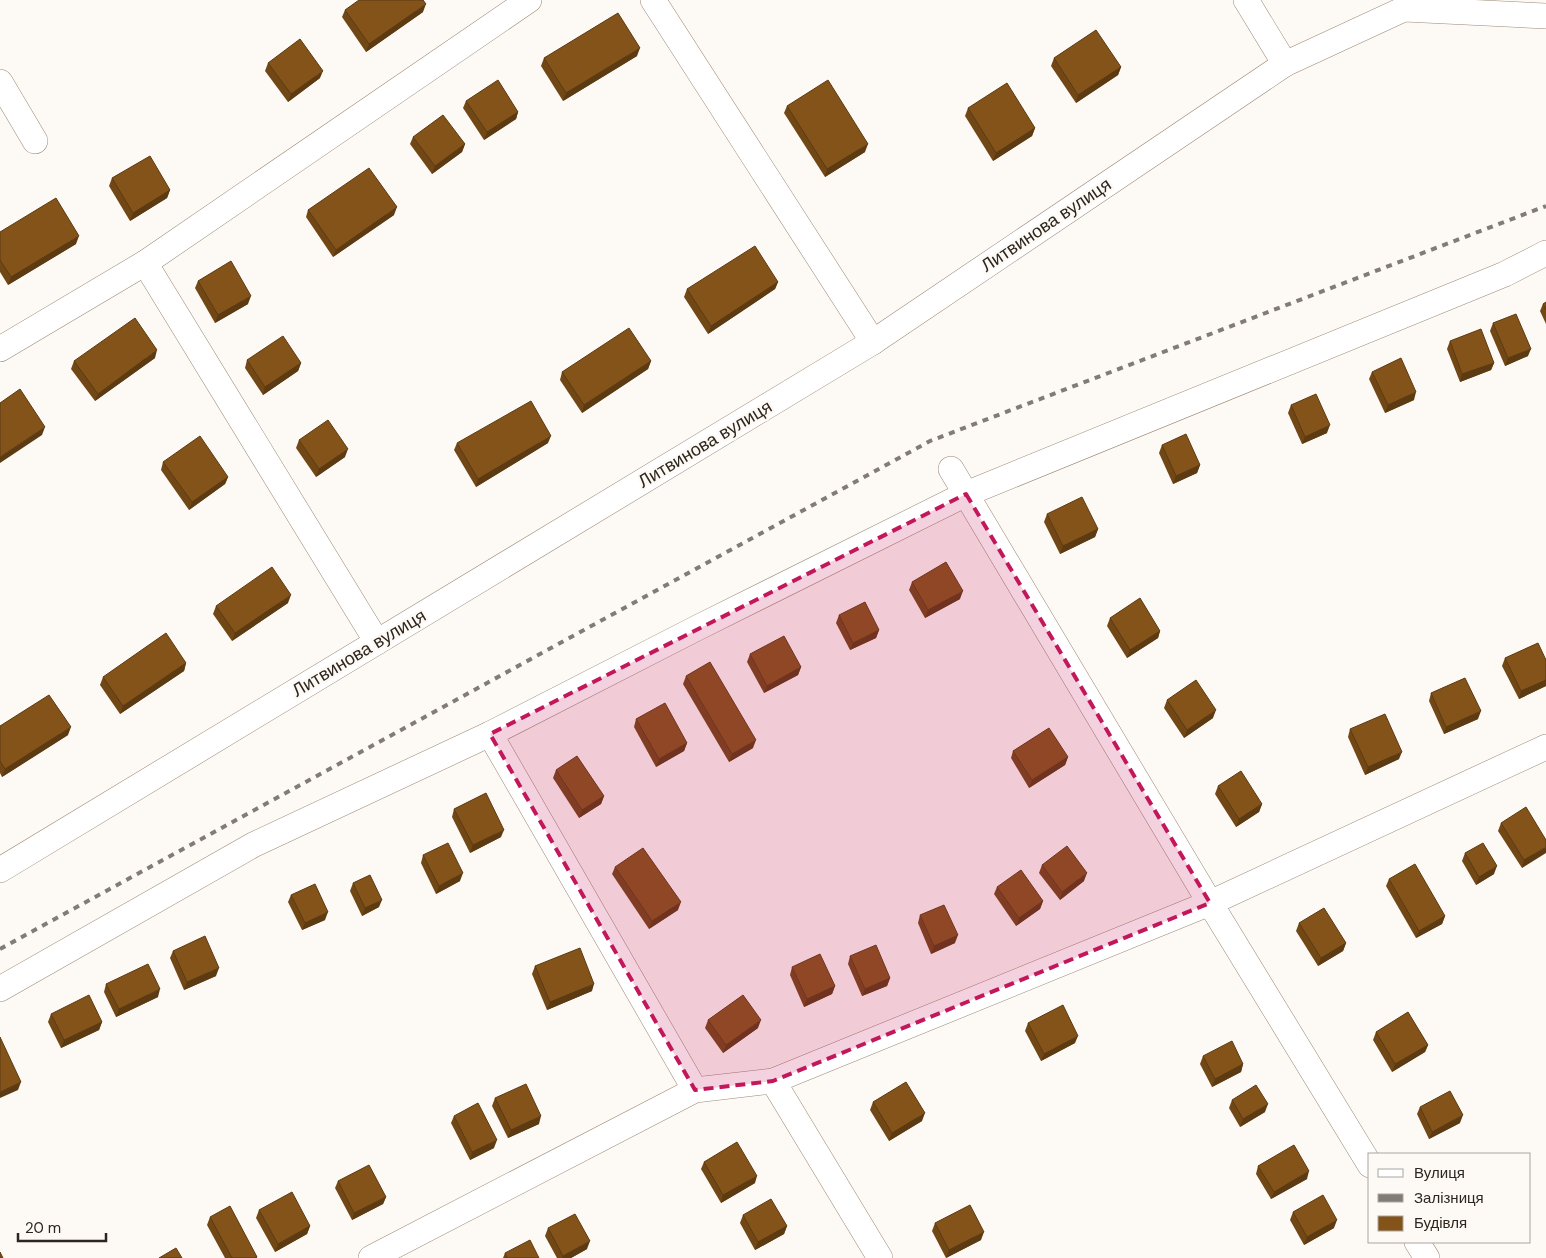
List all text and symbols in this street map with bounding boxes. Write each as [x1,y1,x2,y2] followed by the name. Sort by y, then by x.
[976,172,1116,278] street label: Литвинова вулиця
[634,395,776,493] street label: Литвинова вулиця
[288,604,430,702] street label: Литвинова вулиця
[1368,1153,1531,1243] legend
[1414,1163,1465,1183] text: Вулиця
[1414,1188,1484,1208] text: Залізниця
[18,1210,105,1242] scale bar
[1414,1213,1467,1233] text: Будівля
[25,1218,61,1238] text: 20 m

